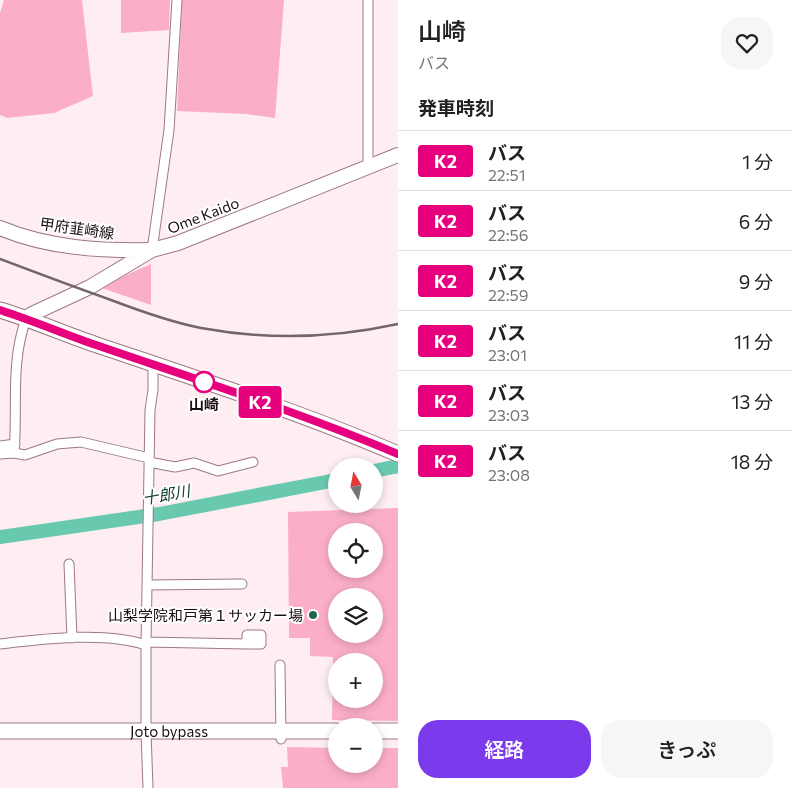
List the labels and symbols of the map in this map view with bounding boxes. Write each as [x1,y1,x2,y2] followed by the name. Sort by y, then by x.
[165,193,242,237] street label: Ome Kaido
[39,214,115,242] street label: 甲府韮崎線
[193,371,215,393] marker: 山崎
[238,386,282,418] line badge: K2
[189,395,219,413] place label: 山崎
[328,458,382,512] north arrow
[141,480,193,508] water label: 十郎川
[108,606,303,624] place label: 山梨学院和戸第１サッカー場
[307,609,319,621] marker: 山梨学院和戸第１サッカー場
[130,722,208,740] street label: Joto bypass

